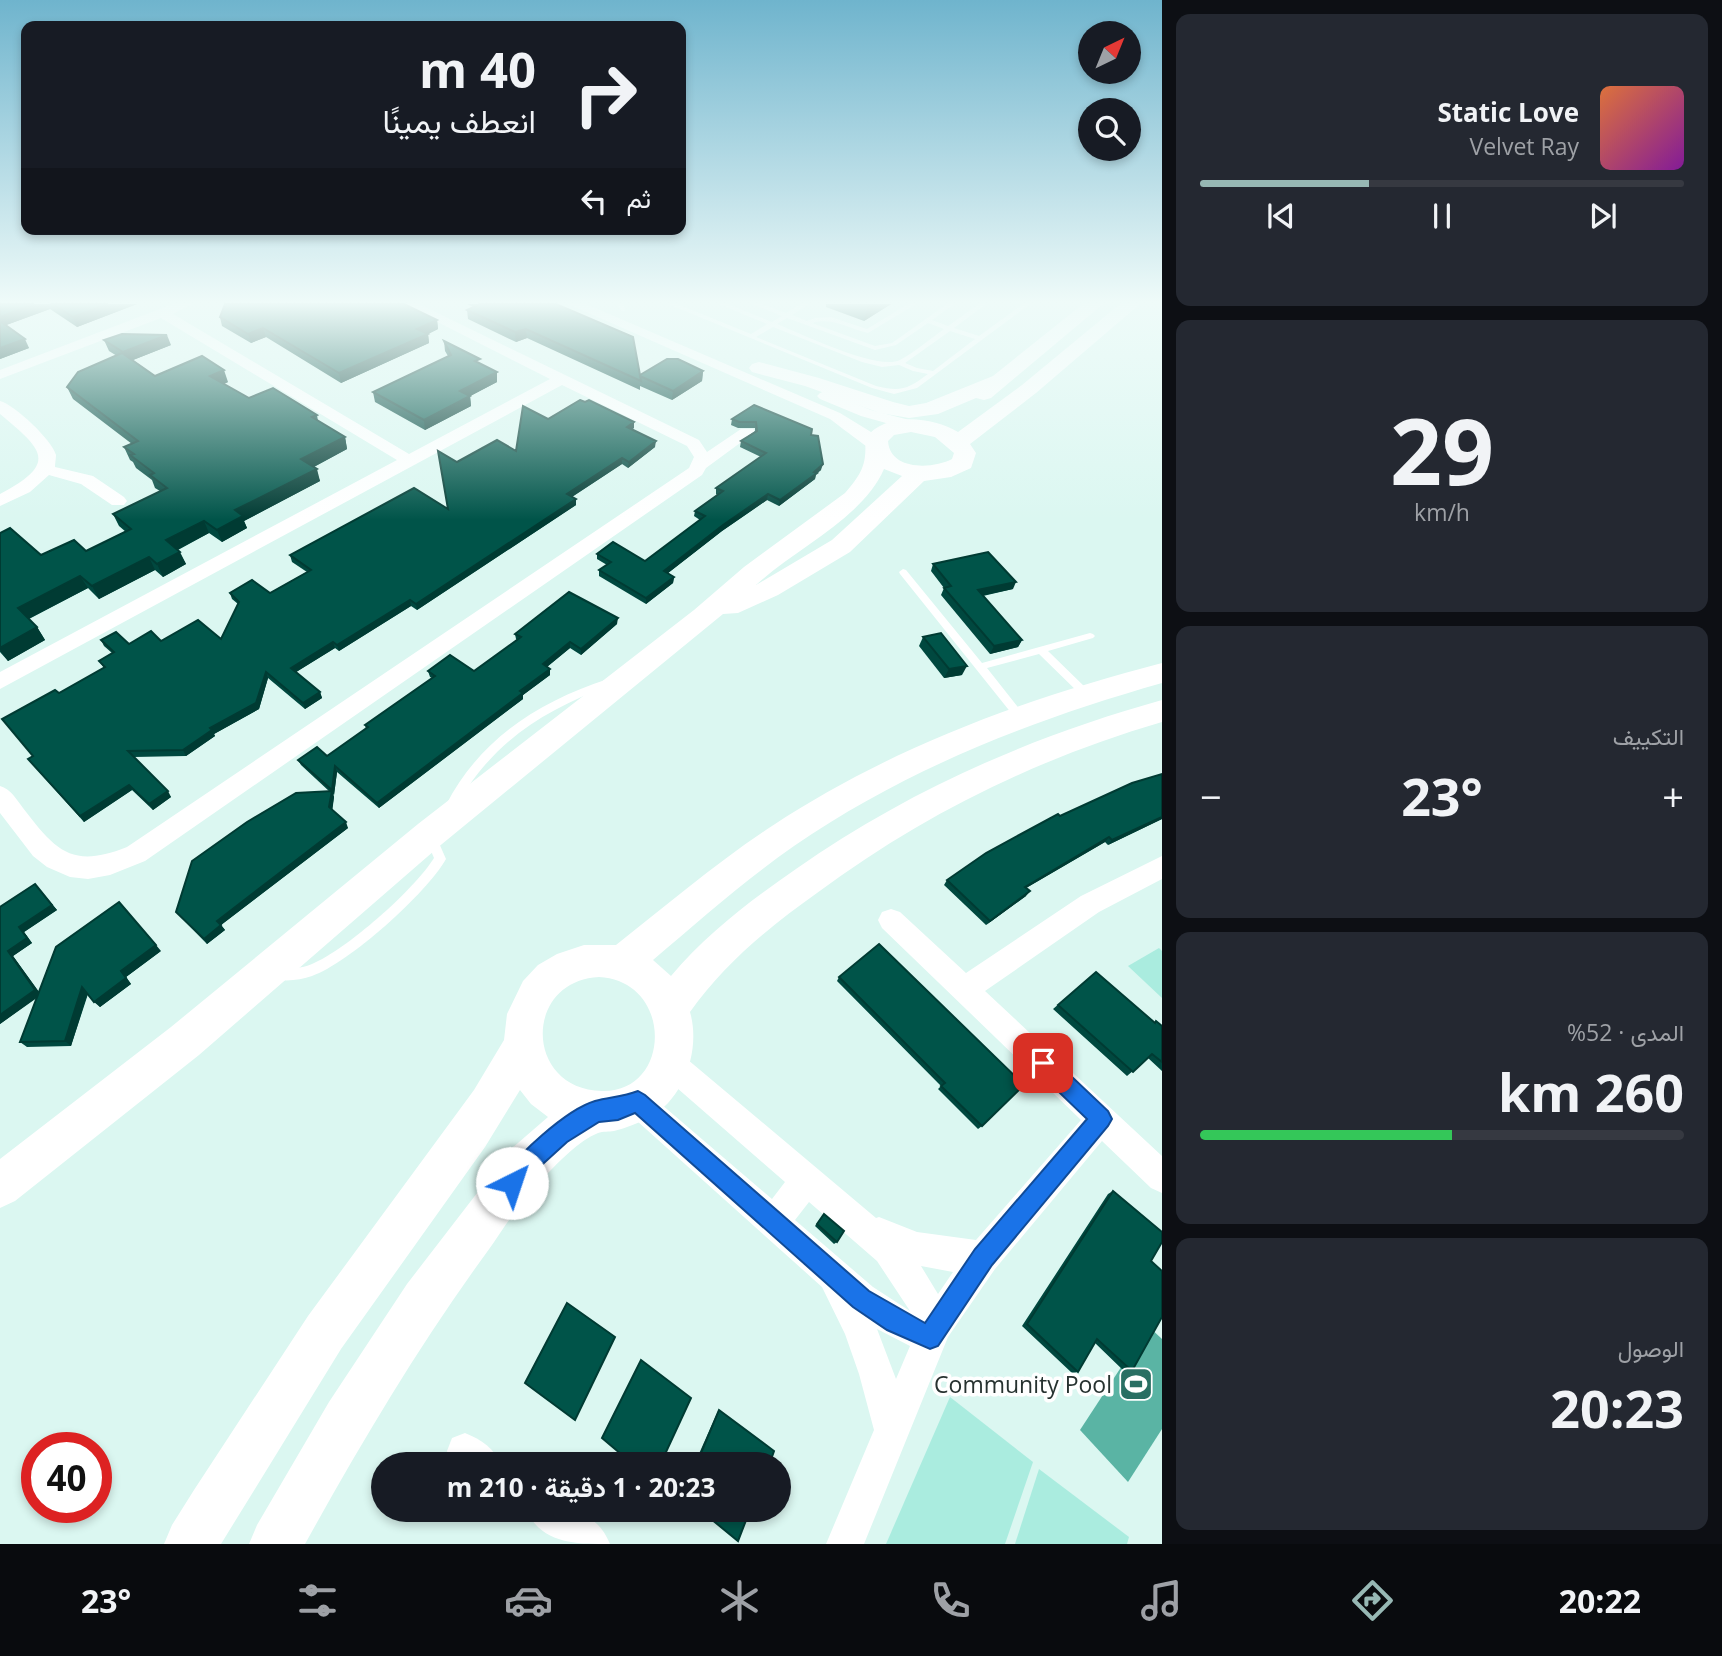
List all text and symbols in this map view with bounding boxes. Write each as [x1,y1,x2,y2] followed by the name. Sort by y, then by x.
[1078,21,1141,84] north arrow
[1078,21,1141,161] map controls
[419,36,536,102] text: 40 m
[560,49,651,140] icon: right
[1437,94,1579,130] text: Static Love
[1078,98,1141,161] button: search
[382,99,536,142] text: انعطف يمينًا
[1469,130,1579,162] text: Velvet Ray
[627,180,651,216] text: ثم
[575,182,613,220] icon: left
[1262,197,1300,235] icon: previous
[1423,197,1461,235] icon: pause
[1584,197,1622,235] icon: next
[1390,388,1494,512] text: 29
[1414,496,1470,528] text: km/h
[1613,720,1684,752] text: التكييف
[1401,760,1483,831] text: 23°
[1200,770,1222,822] text: −
[1662,770,1684,822] text: +
[1567,1016,1684,1048] text: المدى · 52%
[1013,1033,1073,1093] pin
[1024,1044,1062,1082] icon: arrive
[1498,1056,1684,1127] text: 260 km
[475,1146,549,1220] position arrow
[1618,1332,1684,1364] text: الوصول
[1117,1365,1155,1403] sports icon: Community Pool
[934,1368,1112,1400] place label: Community Pool
[1550,1372,1684,1443] text: 20:23
[21,1432,112,1523] speed limit sign: 40
[447,1469,715,1505] text: 20:23 · 1 دقيقة · 210 m
[293,1576,342,1625] icon: filters
[504,1576,553,1625] icon: car
[715,1576,764,1625] icon: climate
[926,1576,975,1625] icon: phone
[1137,1576,1186,1625] icon: music
[1348,1576,1397,1625] icon: directions
[81,1579,131,1622] text: 23°
[1559,1579,1641,1622] text: 20:22

